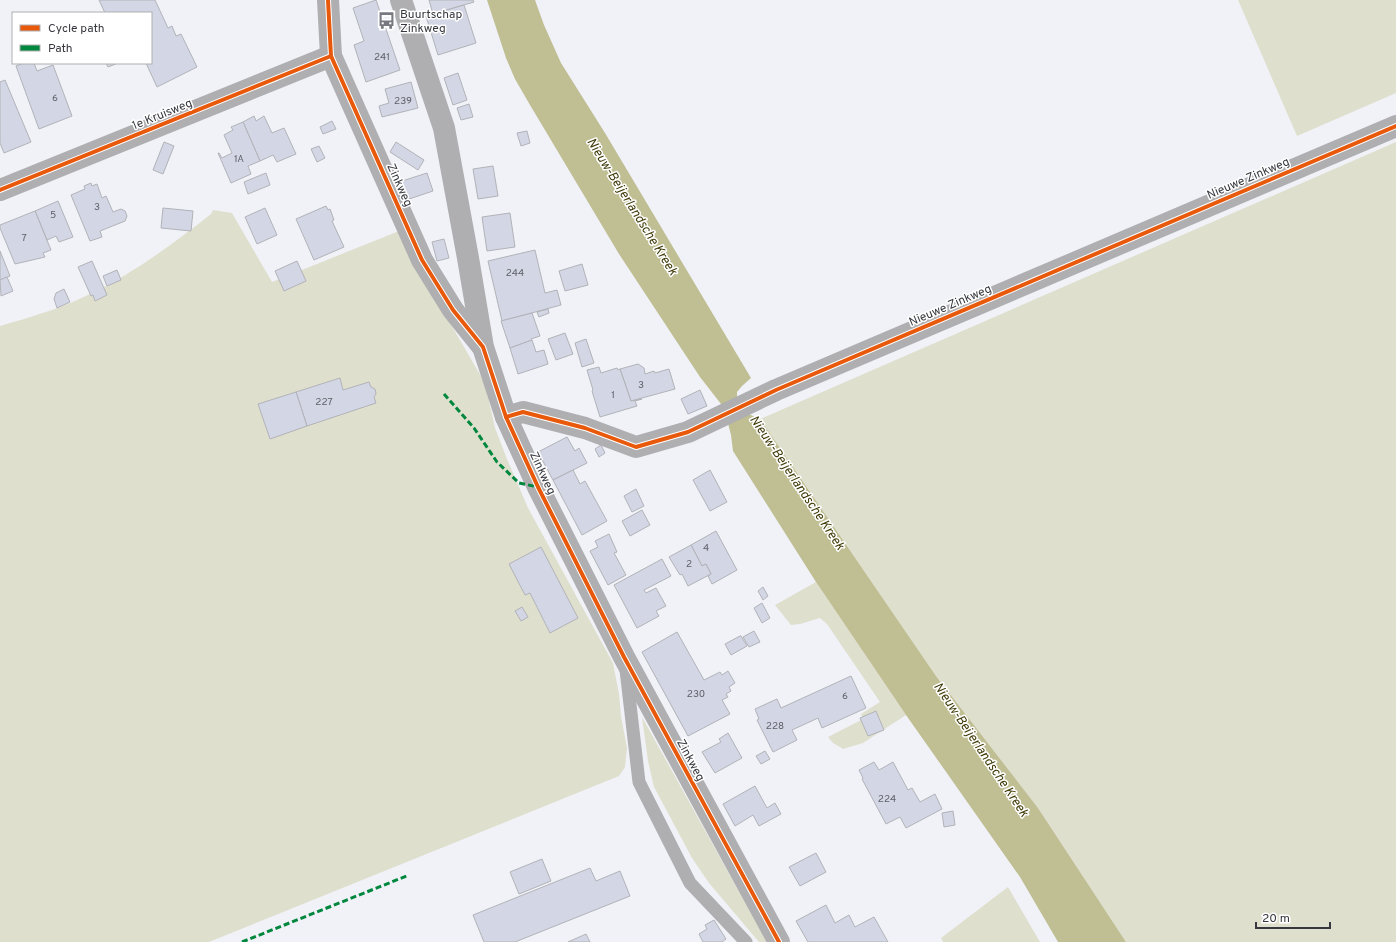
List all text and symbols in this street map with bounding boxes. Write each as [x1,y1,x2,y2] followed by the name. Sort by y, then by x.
[400,7,463,37] place label: Buurtschap Zinkweg
[377,11,397,31] bus stop icon: Buurtschap Zinkweg
[12,12,152,64] legend
[48,21,105,37] text: Cycle path
[48,41,73,57] text: Path
[374,51,390,64] house number: 241
[52,92,58,105] house number: 6
[394,95,412,108] house number: 239
[130,96,195,134] street label: 1e Kruisweg
[582,135,680,279] water label: Nieuw-Beijerlandsche Kreek
[234,153,244,166] house number: 1A
[1205,154,1292,204] street label: Nieuwe Zinkweg
[382,161,416,210] street label: Zinkweg
[94,201,100,214] house number: 3
[50,209,56,222] house number: 5
[21,232,27,245] house number: 7
[506,267,524,280] house number: 244
[907,281,994,331] street label: Nieuwe Zinkweg
[638,379,644,392] house number: 3
[611,389,615,402] house number: 1
[315,396,333,409] house number: 227
[745,413,848,554] water label: Nieuw-Beijerlandsche Kreek
[525,449,559,498] street label: Zinkweg
[703,542,709,555] house number: 4
[686,558,692,571] house number: 2
[929,680,1032,821] water label: Nieuw-Beijerlandsche Kreek
[687,688,705,701] house number: 230
[842,690,848,703] house number: 6
[766,720,784,733] house number: 228
[672,737,708,784] street label: Zinkweg
[878,793,896,806] house number: 224
[1256,904,1330,930] scale bar
[1262,911,1290,927] text: 20 m

